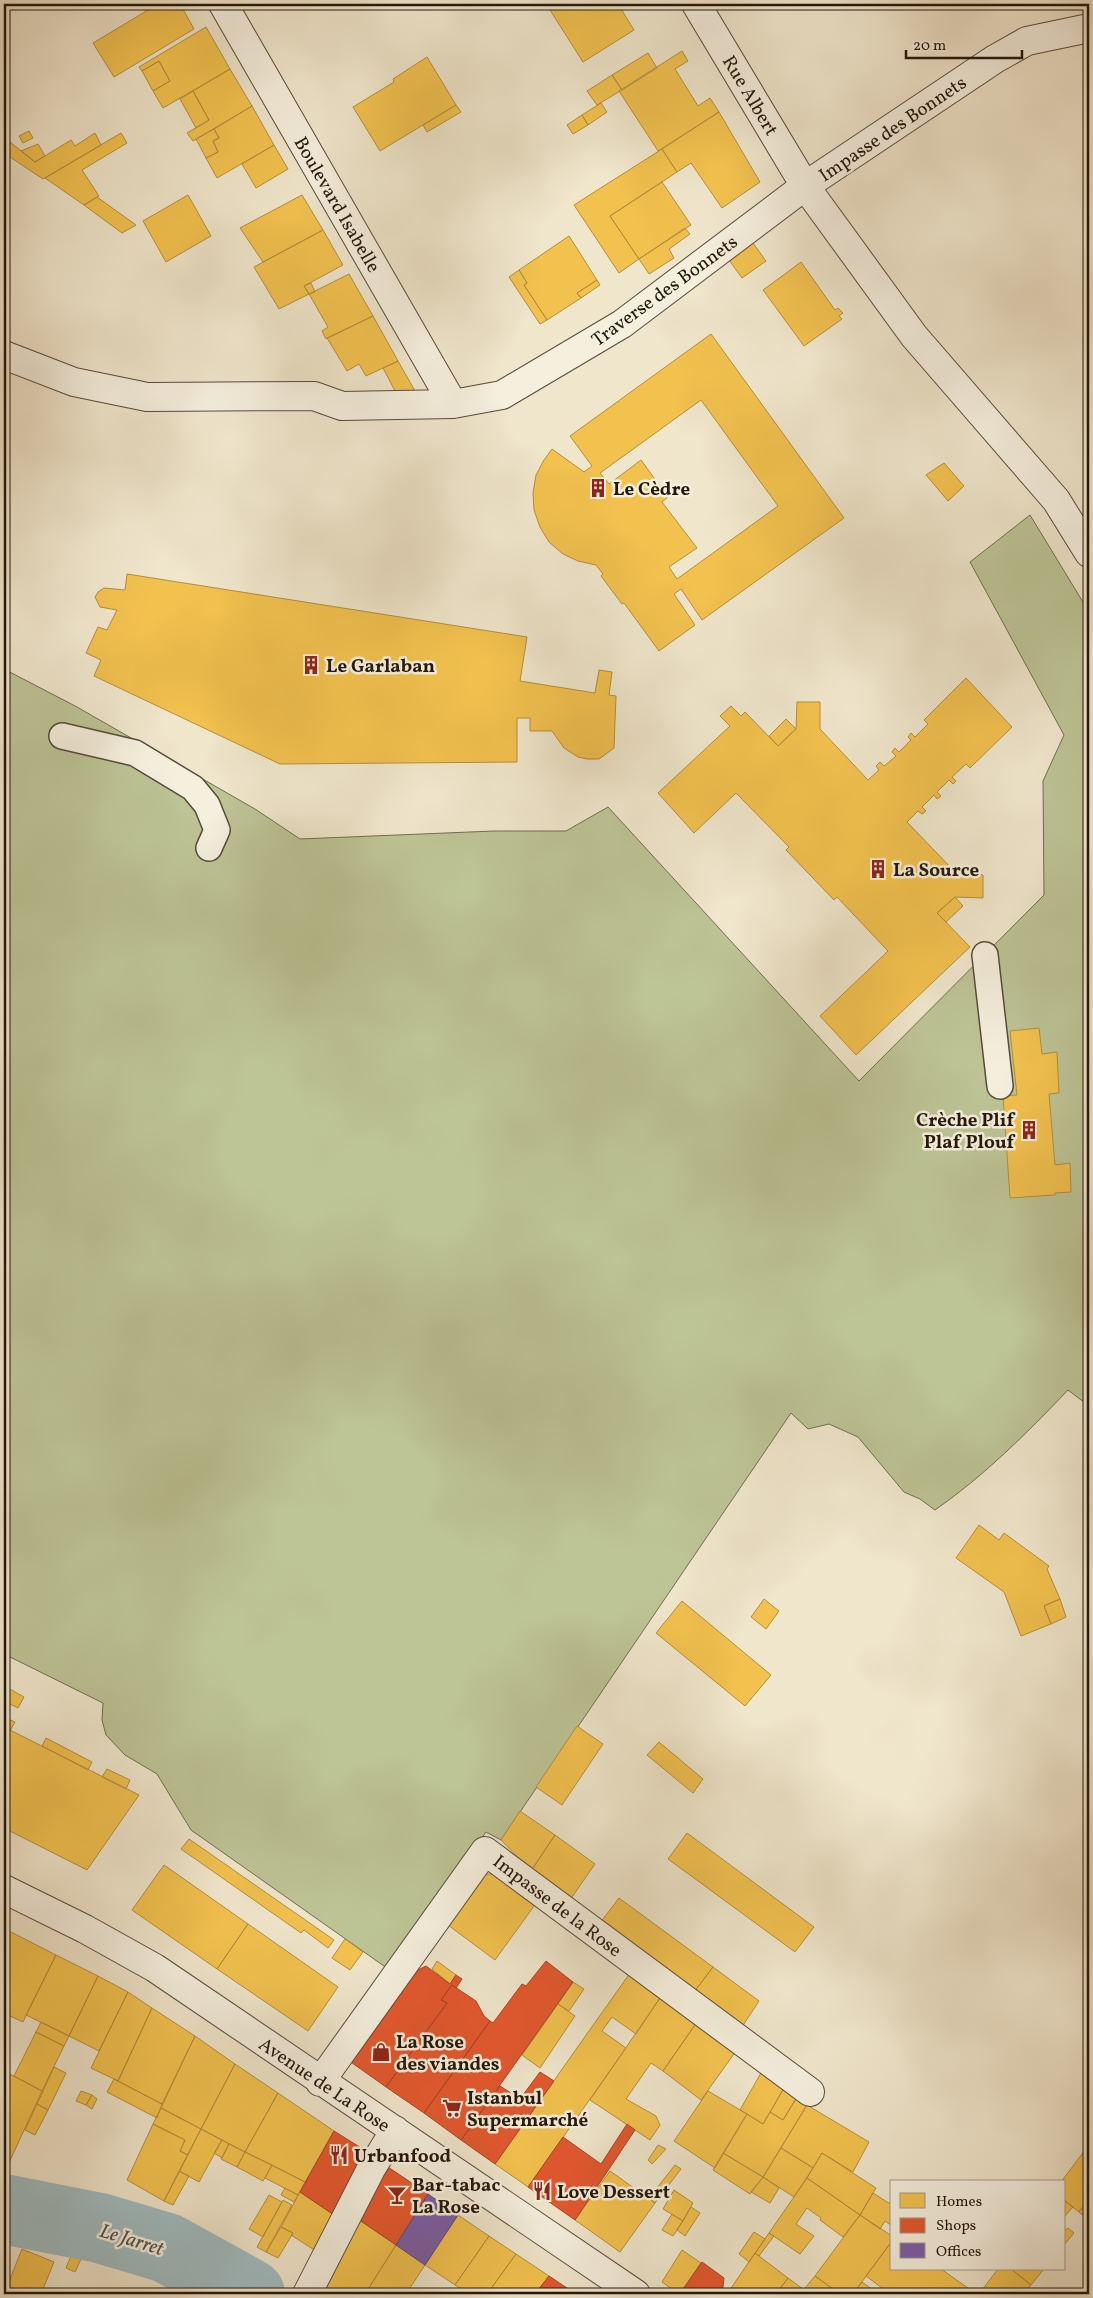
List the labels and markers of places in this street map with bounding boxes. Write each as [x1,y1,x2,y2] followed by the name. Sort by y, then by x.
[587,477,609,499] building icon: Le Cèdre
[613,477,690,503] place label: Le Cèdre
[300,654,322,676] building icon: Le Garlaban
[326,654,435,680] place label: Le Garlaban
[867,858,889,880] building icon: La Source
[893,858,980,884] place label: La Source
[916,1108,1016,1156] place label: Crèche Plif Plaf Plouf
[1018,1119,1040,1141] building icon: Crèche Plif Plaf Plouf
[396,2030,500,2078] place label: La Rose des viandes
[370,2041,392,2063] shop icon: La Rose des viandes
[467,2086,588,2134] place label: Istanbul Supermarché
[441,2097,463,2119] supermarket icon: Istanbul Supermarché
[328,2144,350,2166] restaurant icon: Urbanfood
[354,2144,452,2170] place label: Urbanfood
[412,2173,500,2221] place label: Bar-tabac La Rose
[531,2180,553,2202] restaurant icon: Love Dessert
[557,2180,670,2206] place label: Love Dessert
[386,2184,408,2206] bar icon: Bar-tabac La Rose

